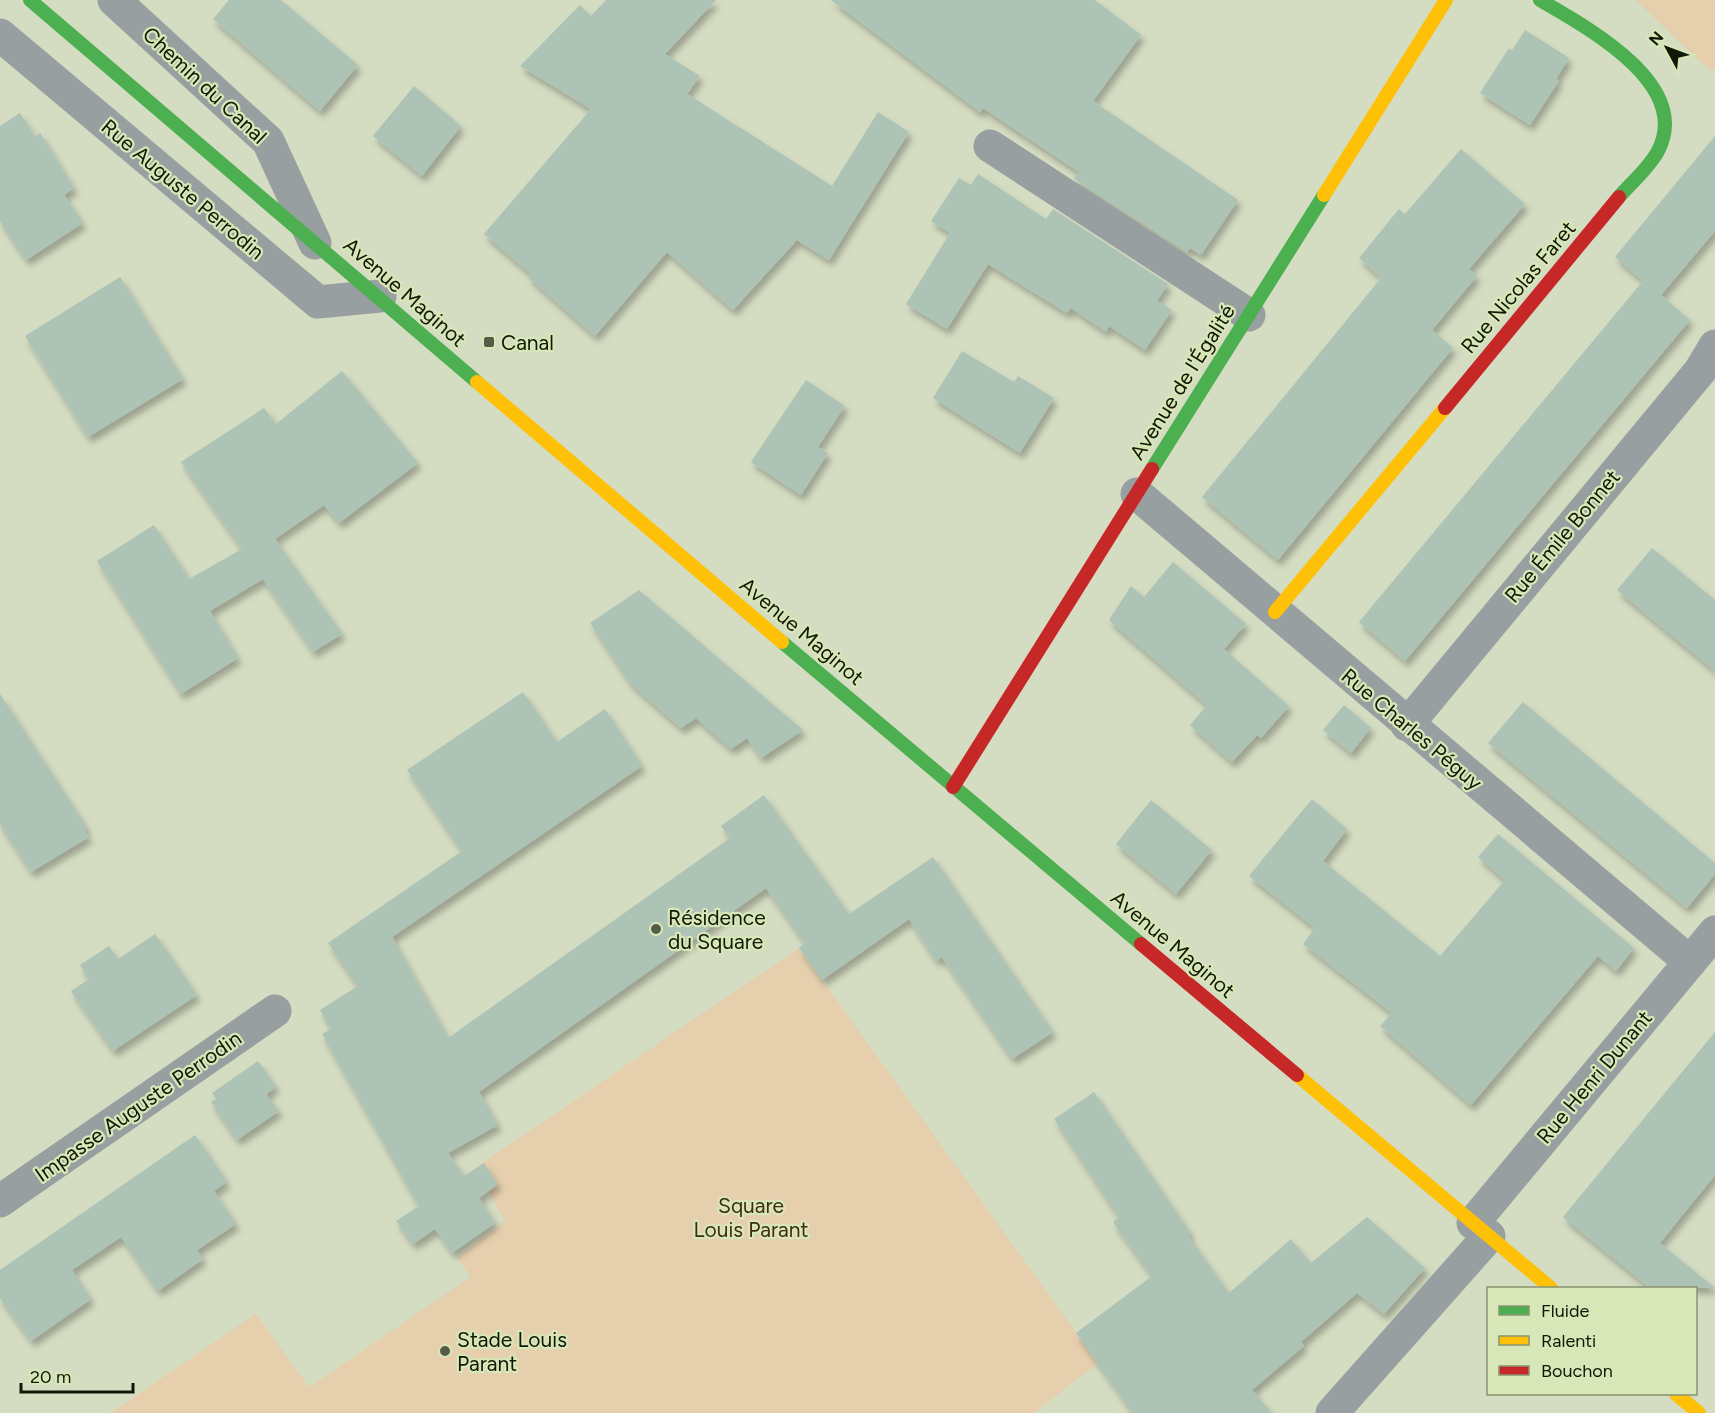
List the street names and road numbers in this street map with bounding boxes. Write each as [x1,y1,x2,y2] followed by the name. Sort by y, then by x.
[138,21,272,149] street label: Chemin du Canal
[97,114,269,264] street label: Rue Auguste Perrodin
[1455,216,1581,358] street label: Rue Nicolas Faret
[339,232,471,352] street label: Avenue Maginot
[1124,300,1240,464] street label: Avenue de l'Égalité
[1499,464,1625,608] street label: Rue Émile Bonnet
[735,572,869,690] street label: Avenue Maginot
[1337,663,1487,795] street label: Rue Charles Péguy
[1106,885,1240,1003] street label: Avenue Maginot
[1531,1005,1657,1149] street label: Rue Henri Dunant
[30,1025,246,1187] street label: Impasse Auguste Perrodin

